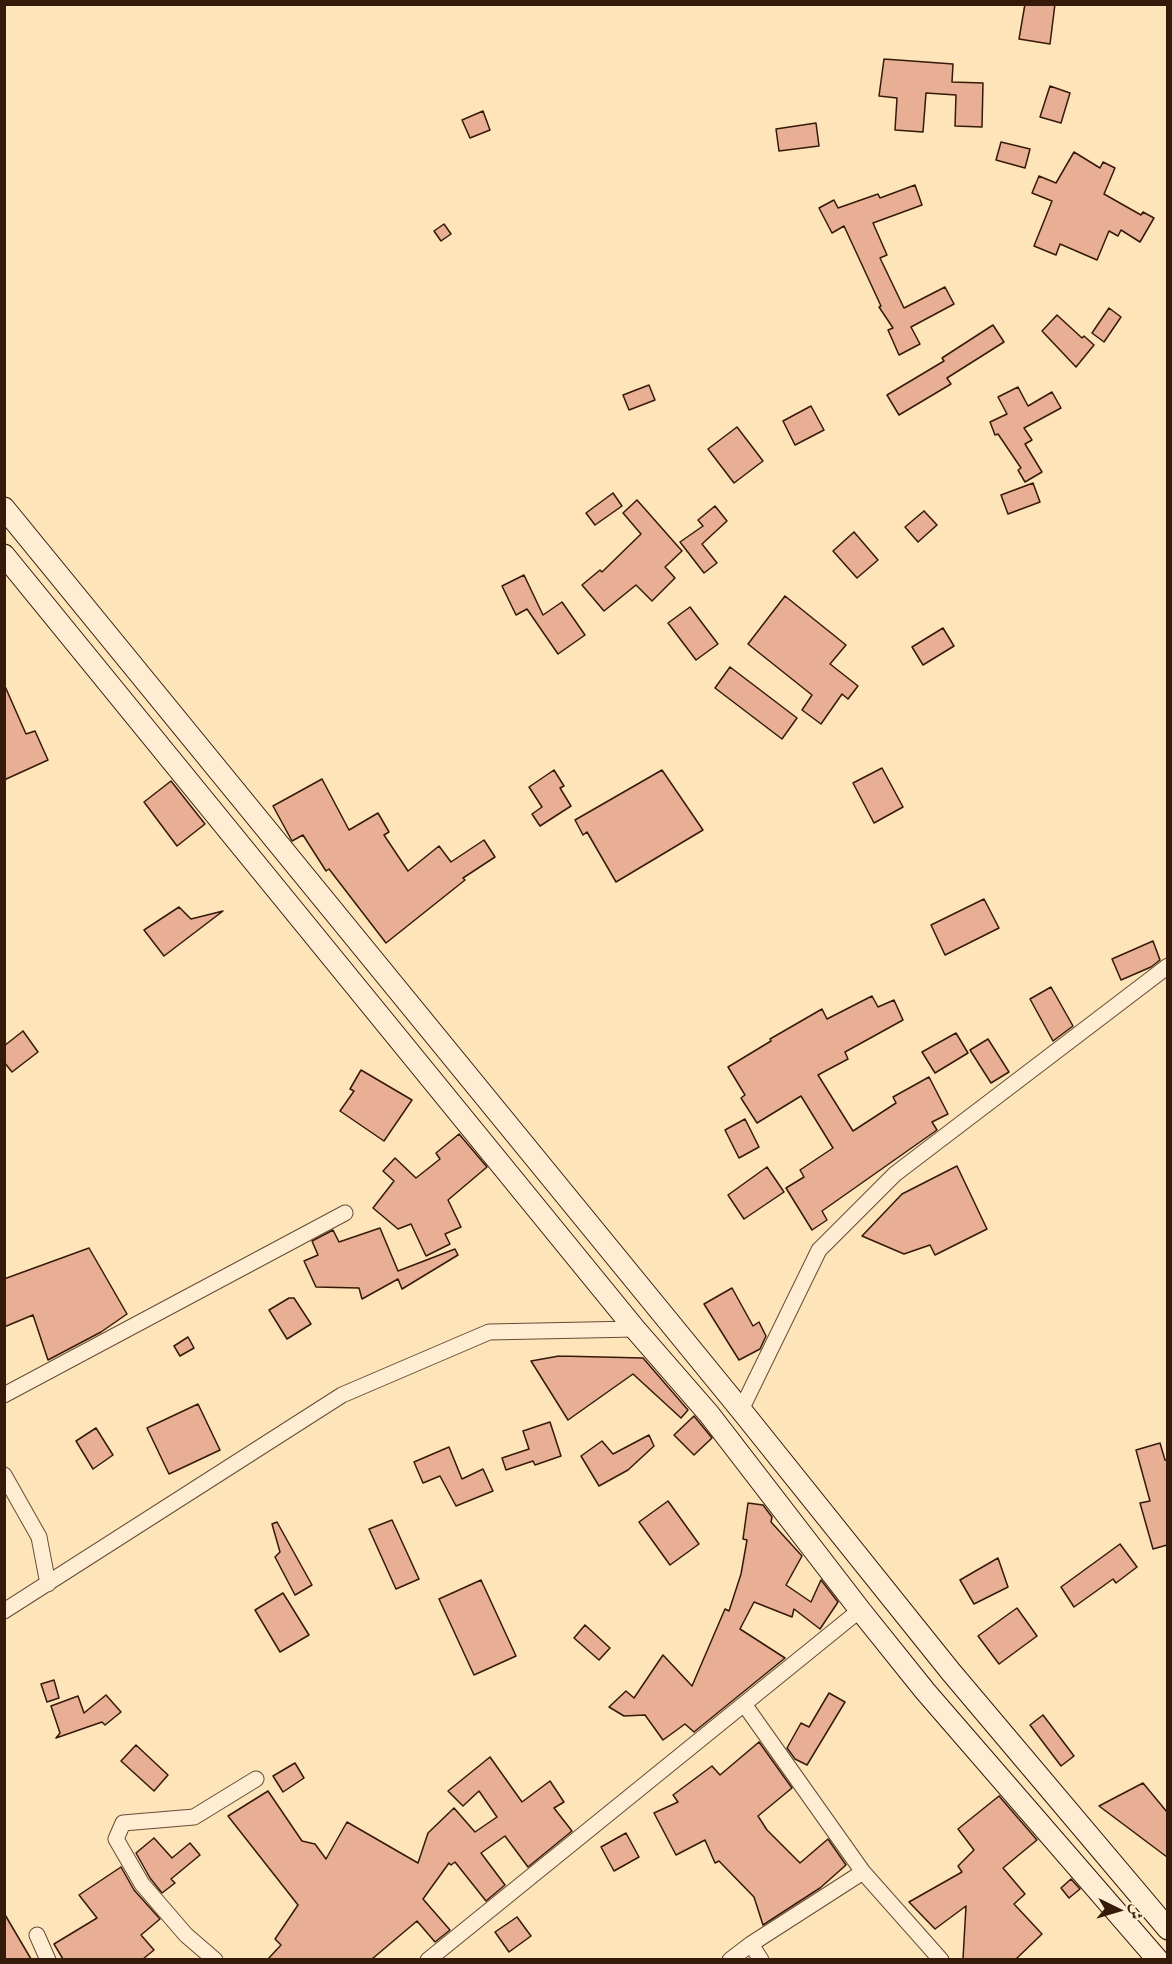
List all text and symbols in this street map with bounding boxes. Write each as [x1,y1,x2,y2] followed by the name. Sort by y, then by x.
[1088,1880,1148,1940] north arrow
[1125,1903,1147,1920] text: ش

